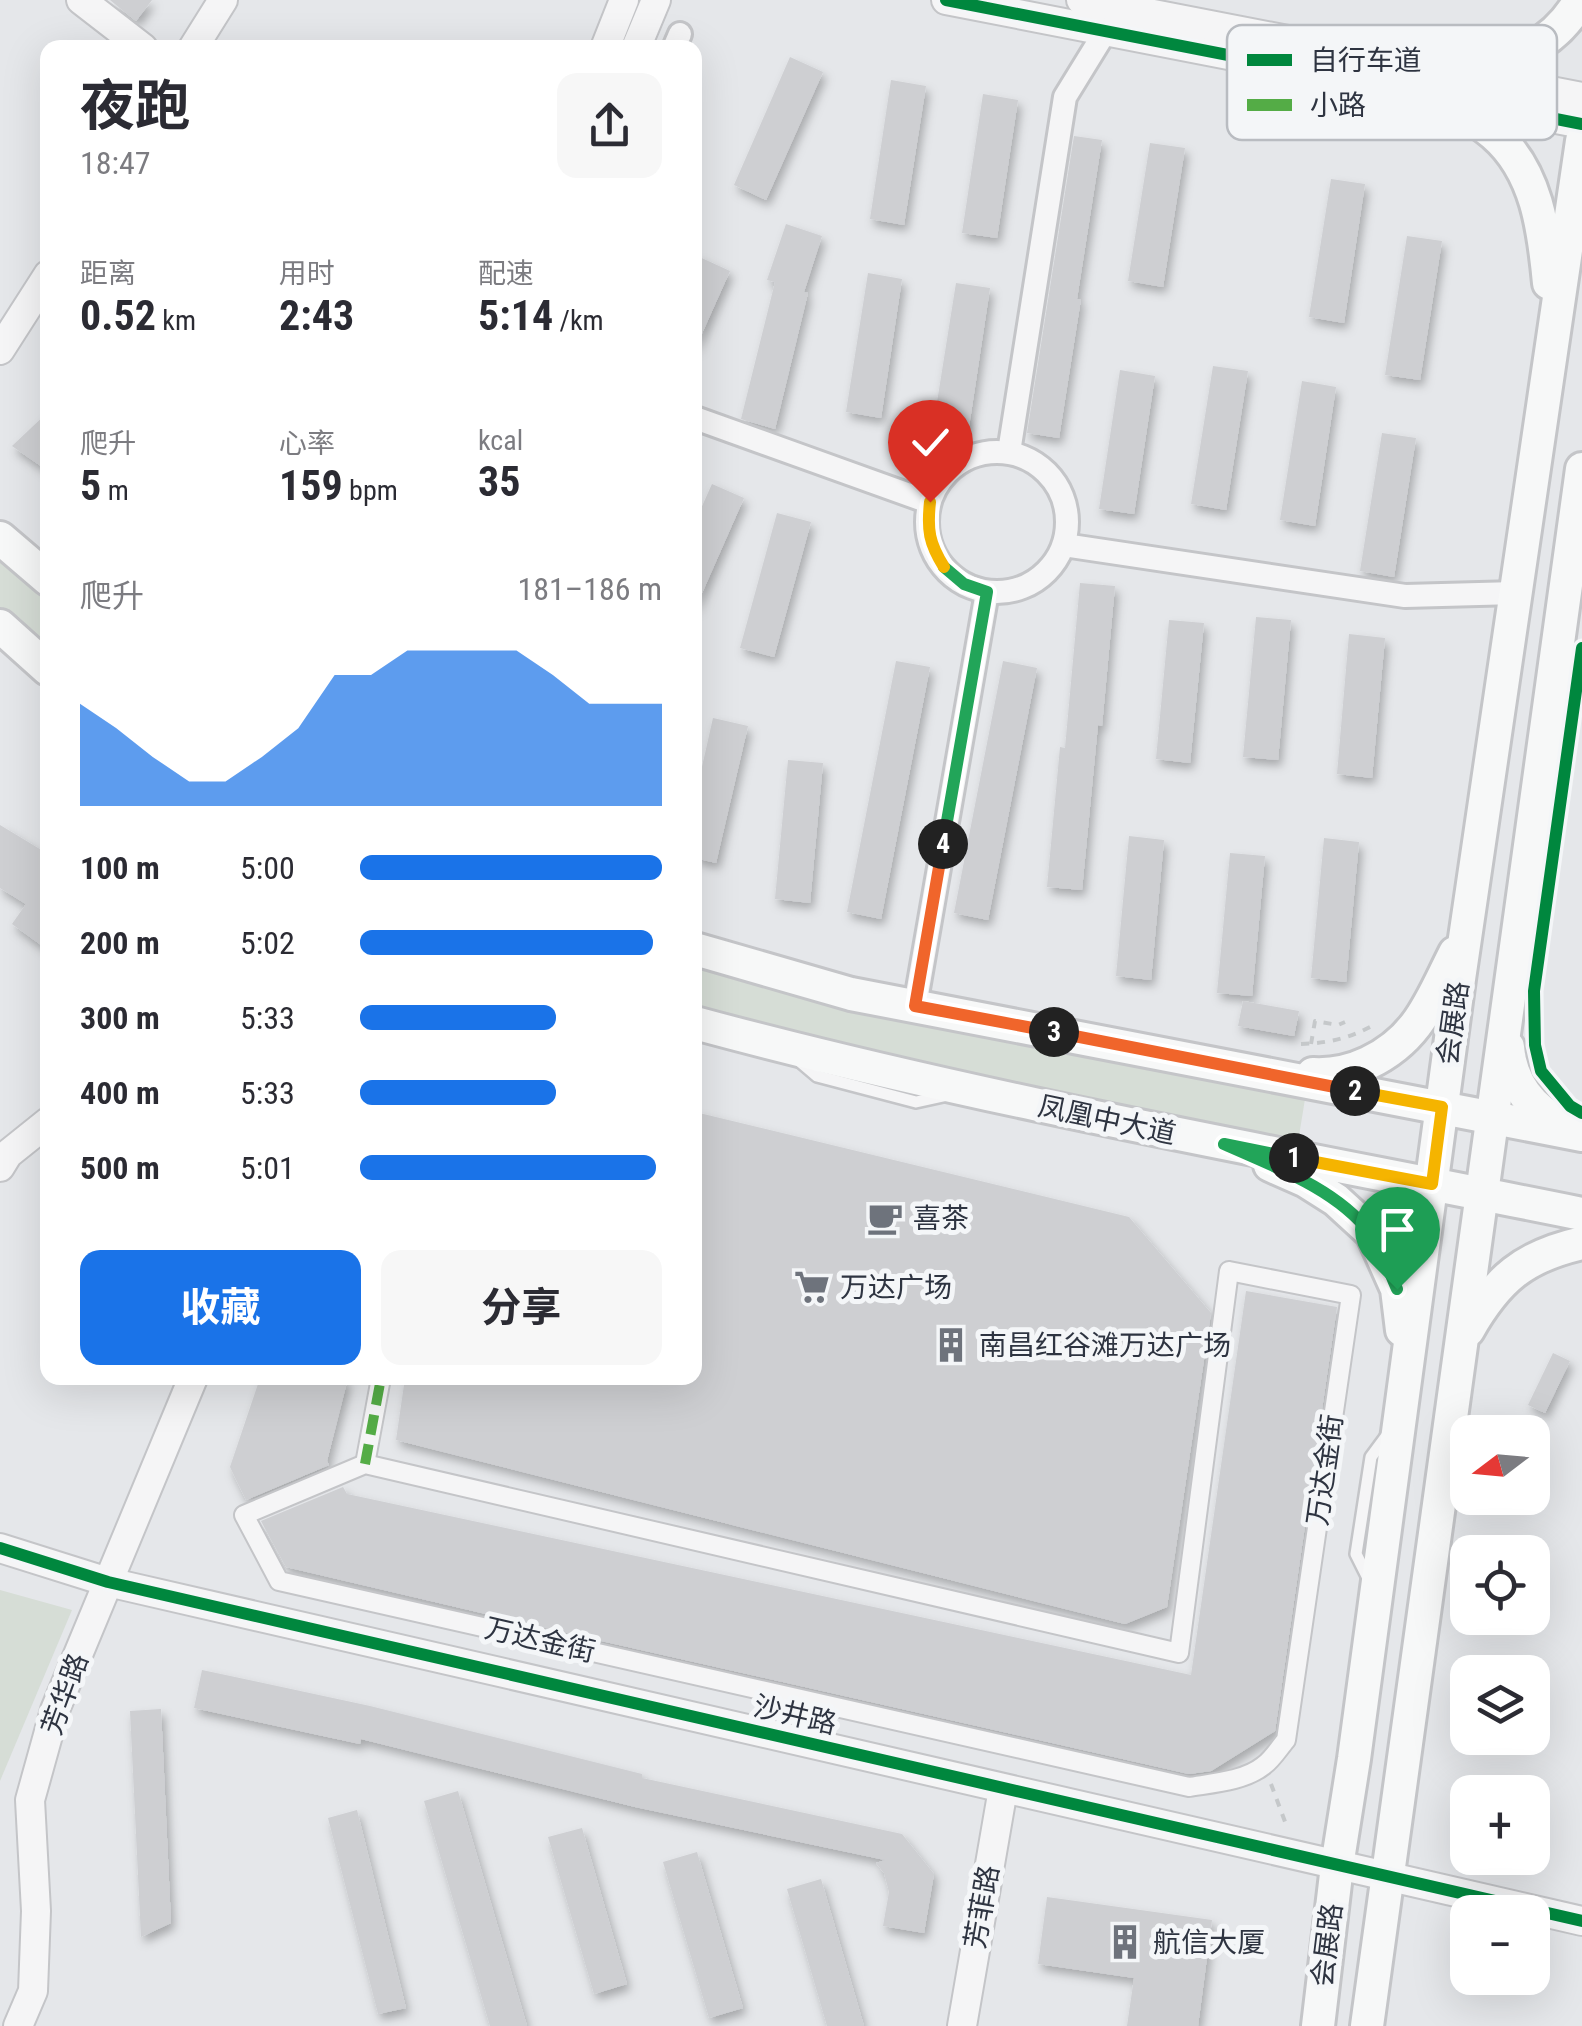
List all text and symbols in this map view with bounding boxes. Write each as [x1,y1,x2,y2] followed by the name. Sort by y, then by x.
[1227,25,1557,140] legend
[1310,44,1422,77] text: 自行车道
[557,73,662,178] button: share
[80,74,190,138] text: 夜跑
[1310,89,1366,122] text: 小路
[80,144,151,182] text: 18:47
[80,257,136,290] text: 距离
[279,257,335,290] text: 用时
[478,257,534,290] text: 配速
[80,291,156,340] text: 0.52
[279,291,354,340] text: 2:43
[478,291,553,340] text: 5:14
[156,304,196,337] text: km
[553,304,604,337] text: /km
[888,400,973,503] pin
[903,415,958,470] icon: check
[478,424,523,457] text: kcal
[80,427,136,460] text: 爬升
[279,427,335,460] text: 心率
[478,457,520,506] text: 35
[80,461,101,510] text: 5
[279,461,343,510] text: 159
[101,474,129,507] text: m
[343,474,398,507] text: bpm
[517,570,662,608] text: 181–186 m
[80,577,144,615] text: 爬升
[918,819,968,869] pin: 4
[936,827,950,860] text: 4
[80,849,160,887] text: 100 m
[240,849,295,887] text: 5:00
[80,924,160,962] text: 200 m
[240,924,295,962] text: 5:02
[1431,979,1475,1067] street label: 会展路
[80,999,160,1037] text: 300 m
[240,999,295,1037] text: 5:33
[1029,1007,1079,1057] pin: 3
[1047,1015,1061,1048] text: 3
[1330,1066,1380,1116] pin: 2
[80,1074,160,1112] text: 400 m
[240,1074,295,1112] text: 5:33
[1348,1074,1362,1107] text: 2
[1035,1089,1179,1151] street label: 凤凰中大道
[1269,1133,1319,1183] pin: 1
[1287,1141,1301,1174] text: 1
[80,1149,160,1187] text: 500 m
[240,1149,295,1187] text: 5:01
[1355,1187,1440,1290] pin
[866,1199,904,1237] cafe icon: 喜茶
[913,1202,969,1235] place label: 喜茶
[1370,1202,1425,1257] icon: arrive
[80,1250,361,1365] button: 收藏
[381,1250,662,1365] button: 分享
[793,1268,831,1306] supermarket icon: 万达广场
[840,1271,952,1304] place label: 万达广场
[932,1326,970,1364] building icon: 南昌红谷滩万达广场
[979,1329,1231,1362] place label: 南昌红谷滩万达广场
[1301,1412,1349,1528] street label: 万达金街
[1450,1415,1550,1515] north arrow
[1450,1415,1550,1995] map controls
[1450,1535,1550,1635] button: locate
[482,1611,598,1669] street label: 万达金街
[35,1649,95,1739] street label: 芳华路
[1450,1655,1550,1755] button: layers
[750,1689,840,1741] street label: 沙井路
[1450,1775,1550,1875] button: +
[958,1863,1006,1951] street label: 芳菲路
[1450,1895,1550,1995] button: −
[1306,1901,1348,1989] street label: 会展路
[1106,1923,1144,1961] building icon: 航信大厦
[1153,1926,1265,1959] place label: 航信大厦

